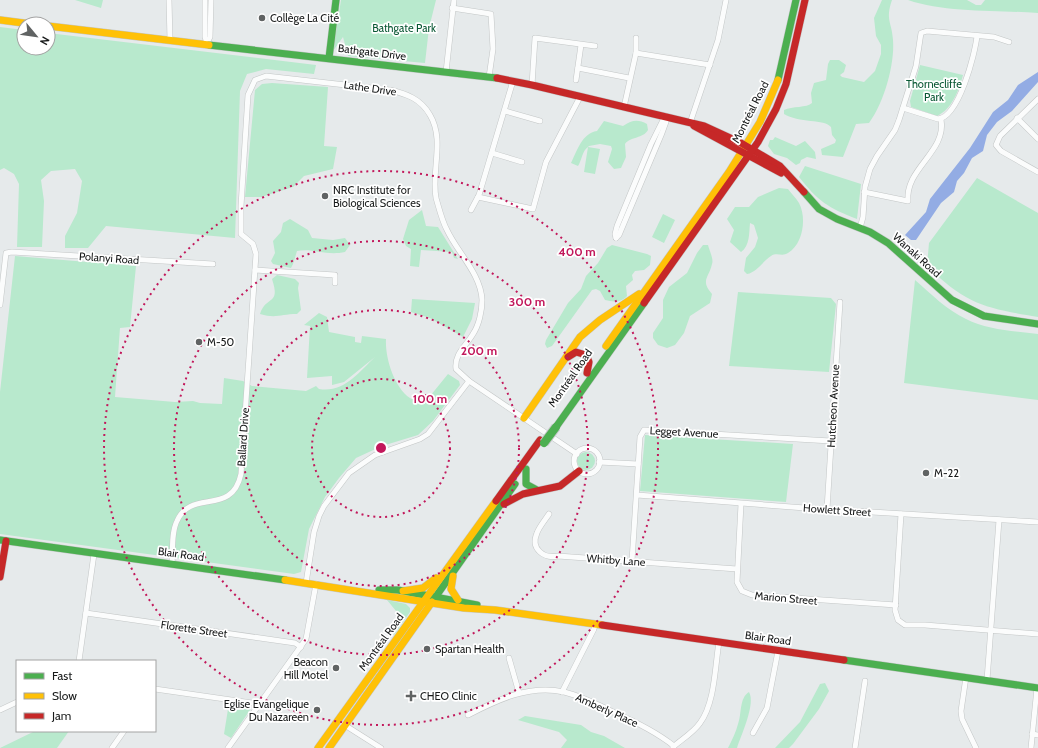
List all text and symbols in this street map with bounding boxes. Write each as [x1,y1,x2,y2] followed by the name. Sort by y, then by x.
[270,11,339,25] place label: Collège La Cité
[257,13,267,23] marker: Collège La Cité
[16,16,56,56] north arrow
[372,21,436,35] park label: Bathgate Park
[37,34,53,48] text: N
[337,41,407,63] street label: Bathgate Drive
[343,77,398,99] street label: Lathe Drive
[906,77,962,104] park label: Thornecliffe Park
[728,79,772,145] street label: Montréal Road
[333,183,421,210] place label: NRC Institute for Biological Sciences
[320,191,330,201] marker: NRC Institute for Biological Sciences
[890,230,944,280] street label: Wanaki Road
[558,244,596,259] text: 400 m
[78,249,140,267] street label: Polanyi Road
[509,294,545,309] text: 300 m
[207,335,235,349] place label: M-50
[194,337,204,347] marker: M-50
[461,343,497,358] text: 200 m
[545,346,595,410] street label: Montréal Road
[824,364,842,448] street label: Hutcheon Avenue
[413,391,447,406] text: 100 m
[234,407,252,467] street label: Ballard Drive
[649,423,719,441] street label: Legget Avenue
[374,441,388,455] centre of rings
[934,466,959,480] place label: M-22
[921,468,931,478] marker: M-22
[803,501,872,519] street label: Howlett Street
[157,544,205,564] street label: Blair Road
[586,551,646,569] street label: Whitby Lane
[754,588,818,608] street label: Marion Street
[355,610,407,674] street label: Montréal Road
[160,617,228,641] street label: Florette Street
[744,628,792,648] street label: Blair Road
[435,642,505,656] place label: Spartan Health
[422,644,432,654] marker: Spartan Health
[284,655,328,682] place label: Beacon Hill Motel
[16,660,156,732] legend
[331,663,341,673] marker: Beacon Hill Motel
[52,668,72,683] text: Fast
[52,688,77,703] text: Slow
[420,689,477,703] place label: CHEO Clinic
[405,690,417,702] marker: CHEO Clinic
[574,690,641,730] street label: Amberly Place
[224,697,309,724] place label: Eglise Evangelique Du Nazareen
[312,705,322,715] marker: Eglise Evangelique Du Nazareen
[51,708,71,723] text: Jam

